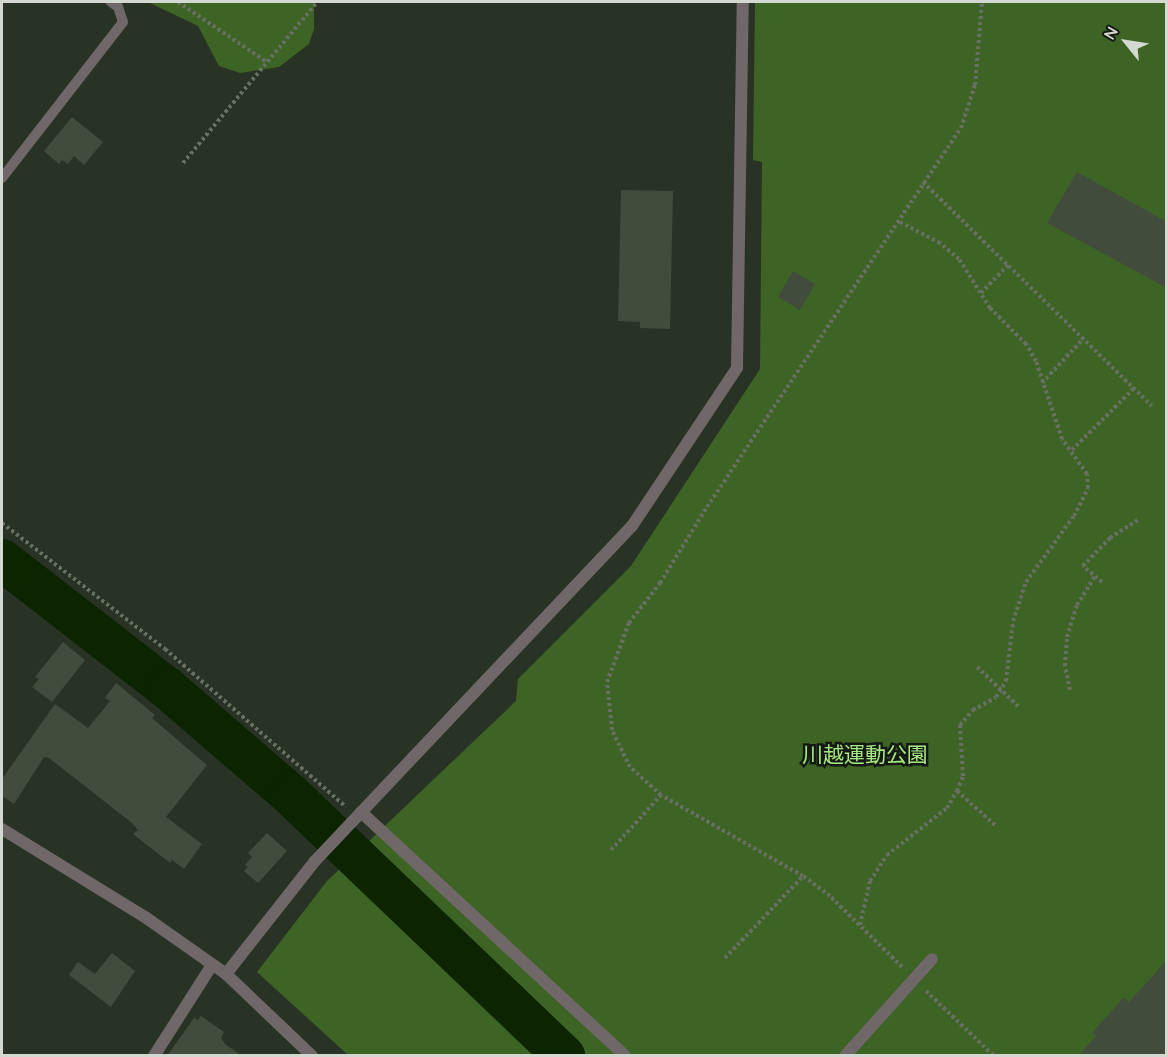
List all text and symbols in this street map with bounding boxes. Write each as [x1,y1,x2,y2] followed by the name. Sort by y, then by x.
[1096,12,1156,72] north arrow
[1099,23,1122,43] text: N
[802,741,928,767] park label: 川越運動公園

